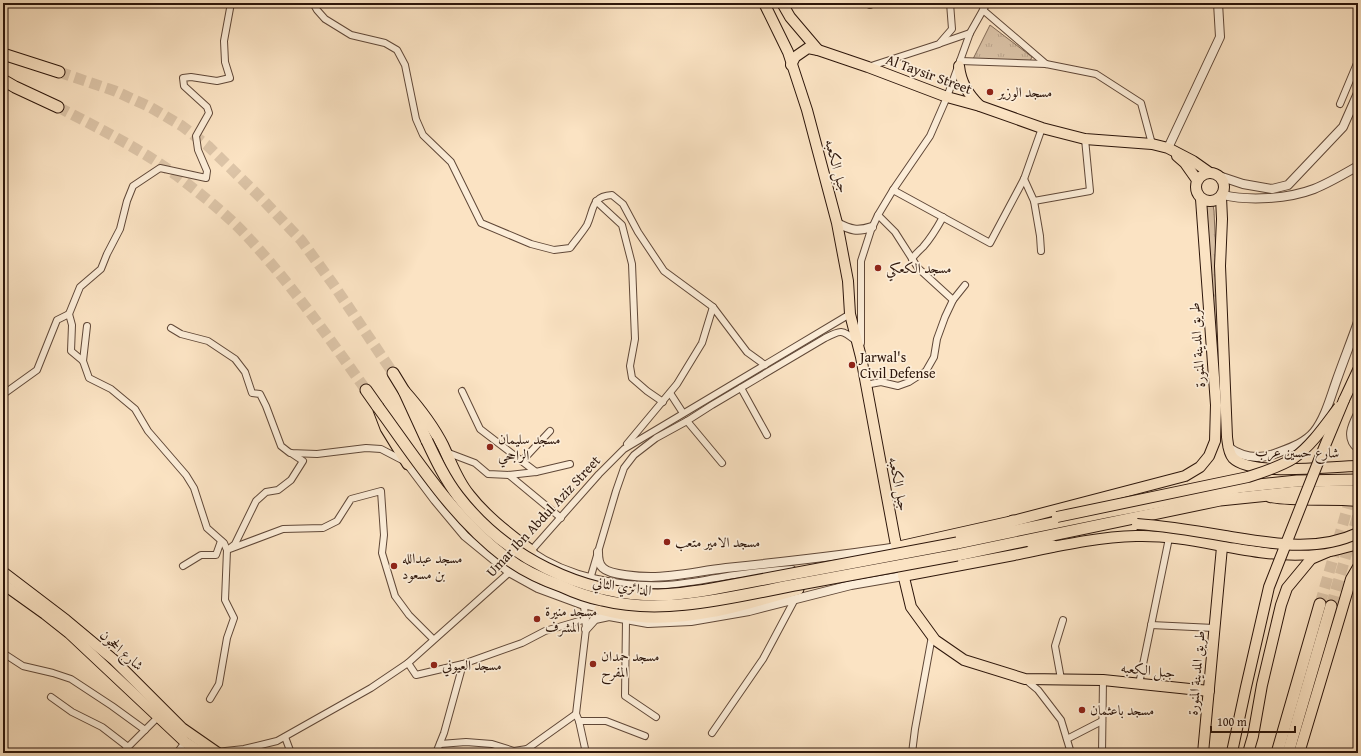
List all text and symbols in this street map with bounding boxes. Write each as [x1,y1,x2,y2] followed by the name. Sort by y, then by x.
[883,49,975,99] street label: Al Taysir Street
[996,82,1052,102] place label: مسجد الوزير
[985,87,995,97] marker: مسجد الوزير
[819,137,854,195] street label: جبل الكعبه
[886,258,951,282] place label: مسجد الكعكي
[873,263,883,273] marker: مسجد الكعكي
[1184,302,1210,388] street label: طريق المدينة المنورة
[858,347,936,383] place label: Jarwal's Civil Defense
[847,360,857,370] marker: Jarwal's Civil Defense
[498,429,560,468] place label: مسجد سليمان الراجحي
[1255,441,1339,465] street label: شارع حسين عرب
[485,442,495,452] marker: مسجد سليمان الراجحي
[481,451,605,581] street label: Umar Ibn Abdul Aziz Street
[883,455,914,513] street label: جبل الكعبه
[675,532,760,552] place label: مسجد الامير متعب
[662,537,672,547] marker: مسجد الامير متعب
[402,548,463,584] place label: مسجد عبدالله بن مسعود
[389,561,399,571] marker: مسجد عبدالله بن مسعود
[591,572,653,602] street label: الدائري الثاني
[545,601,597,637] place label: مسجد منيرة المشرف
[532,614,542,624] marker: مسجد منيرة المشرف
[94,625,148,677] street label: شارع الحجون
[1182,630,1210,716] street label: طريق المدينة المنورة
[601,646,659,685] place label: مسجد حمدان المفرح
[442,655,502,677] place label: مسجد العيوني
[1120,657,1176,684] street label: جبل الكعبه
[588,659,598,669] marker: مسجد حمدان المفرح
[429,660,439,670] marker: مسجد العيوني
[1090,700,1154,720] place label: مسجد باعثمان
[1077,705,1087,715] marker: مسجد باعثمان
[1211,708,1295,734] scale bar
[1217,713,1247,730] text: 100 m

